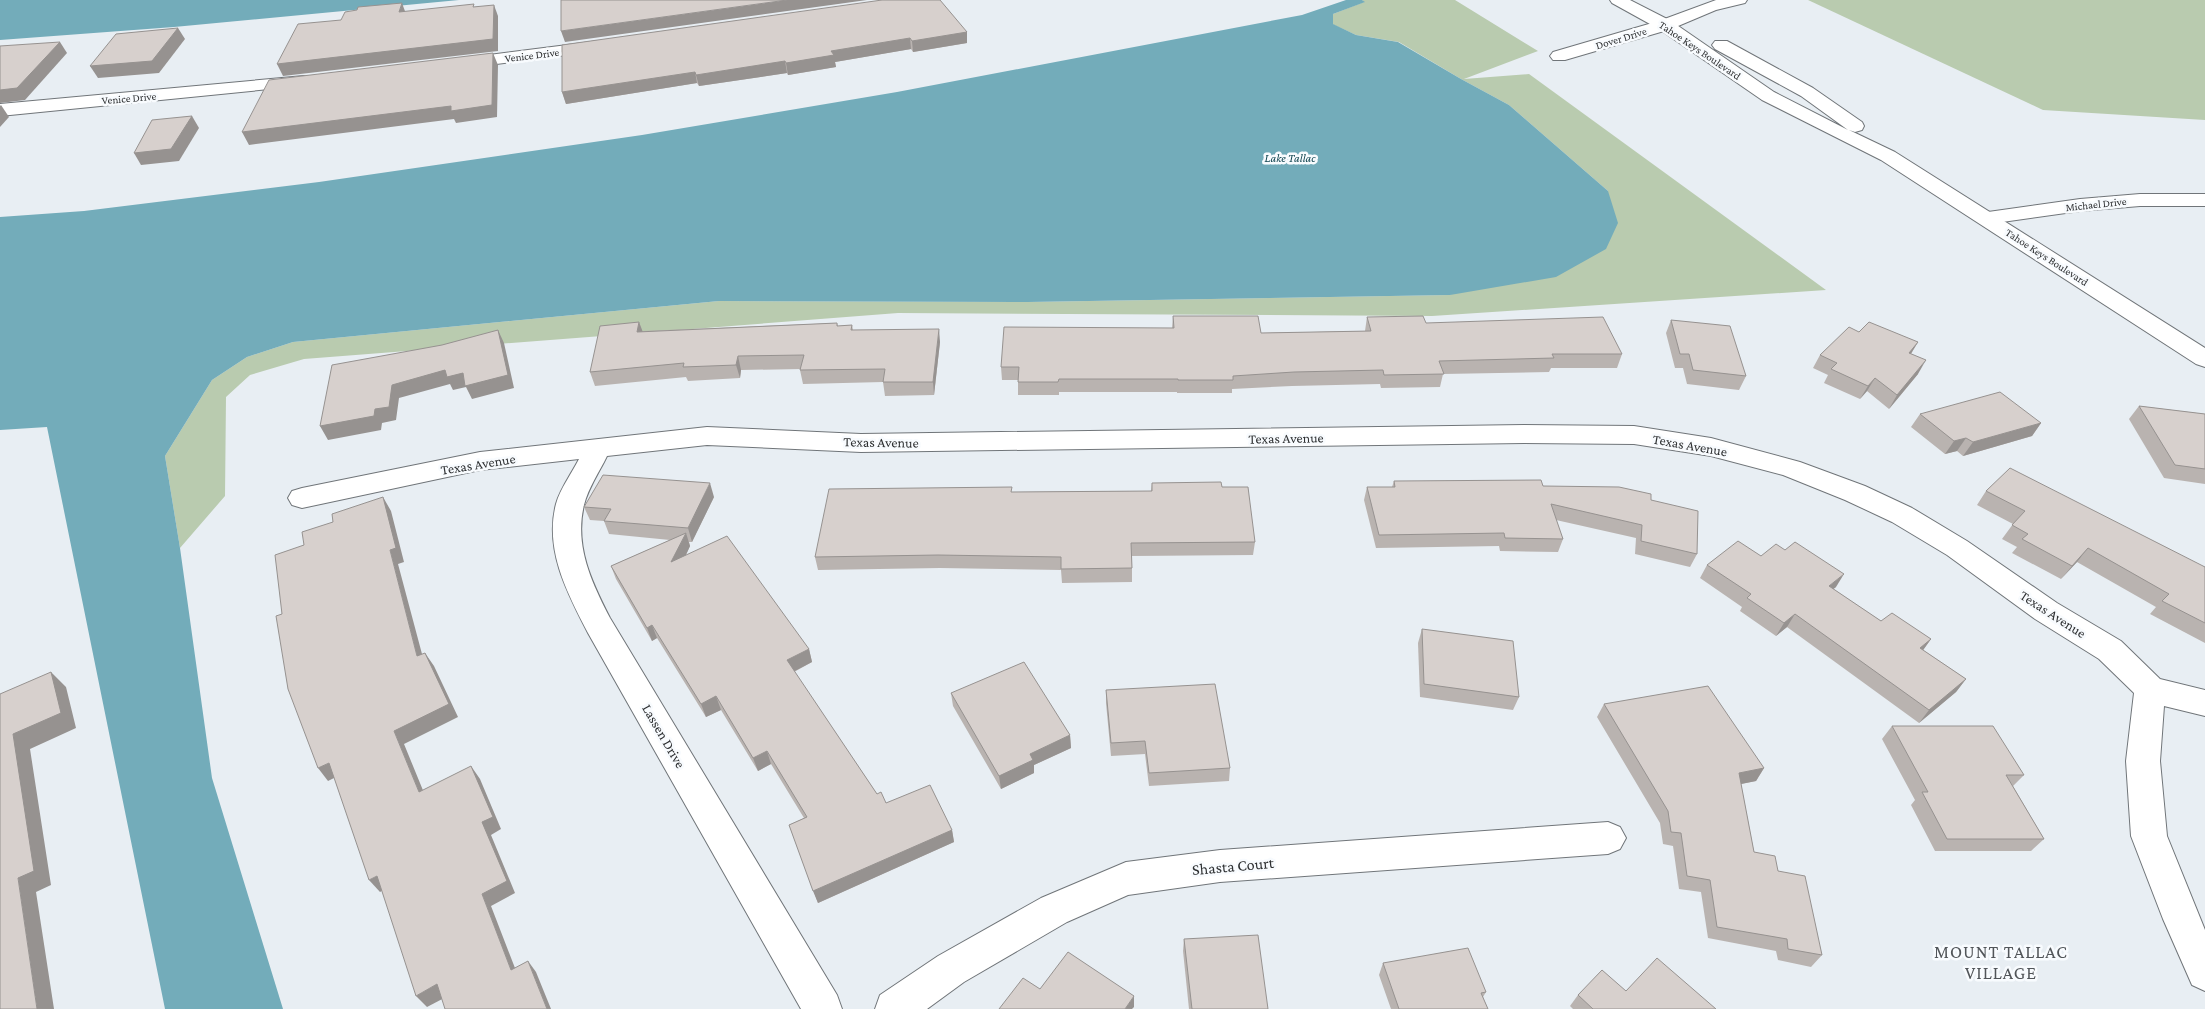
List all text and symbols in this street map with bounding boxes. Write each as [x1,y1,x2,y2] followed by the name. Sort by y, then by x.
[1656,18,1743,83] street label: Tahoe Keys Boulevard
[1594,25,1648,51] street label: Dover Drive
[504,46,560,64] street label: Venice Drive
[101,90,157,106] street label: Venice Drive
[1265,151,1316,165] water label: Lake Tallac
[2065,195,2127,213] street label: Michael Drive
[2003,226,2091,289] street label: Tahoe Keys Boulevard
[1248,429,1324,447] street label: Texas Avenue
[1651,431,1729,459] street label: Texas Avenue
[843,433,919,451] street label: Texas Avenue
[440,450,516,478] street label: Texas Avenue
[2017,587,2089,641] street label: Texas Avenue
[639,701,689,771] street label: Lassen Drive
[1191,854,1275,878] street label: Shasta Court
[1934,942,2068,983] district label: MOUNT TALLAC VILLAGE

